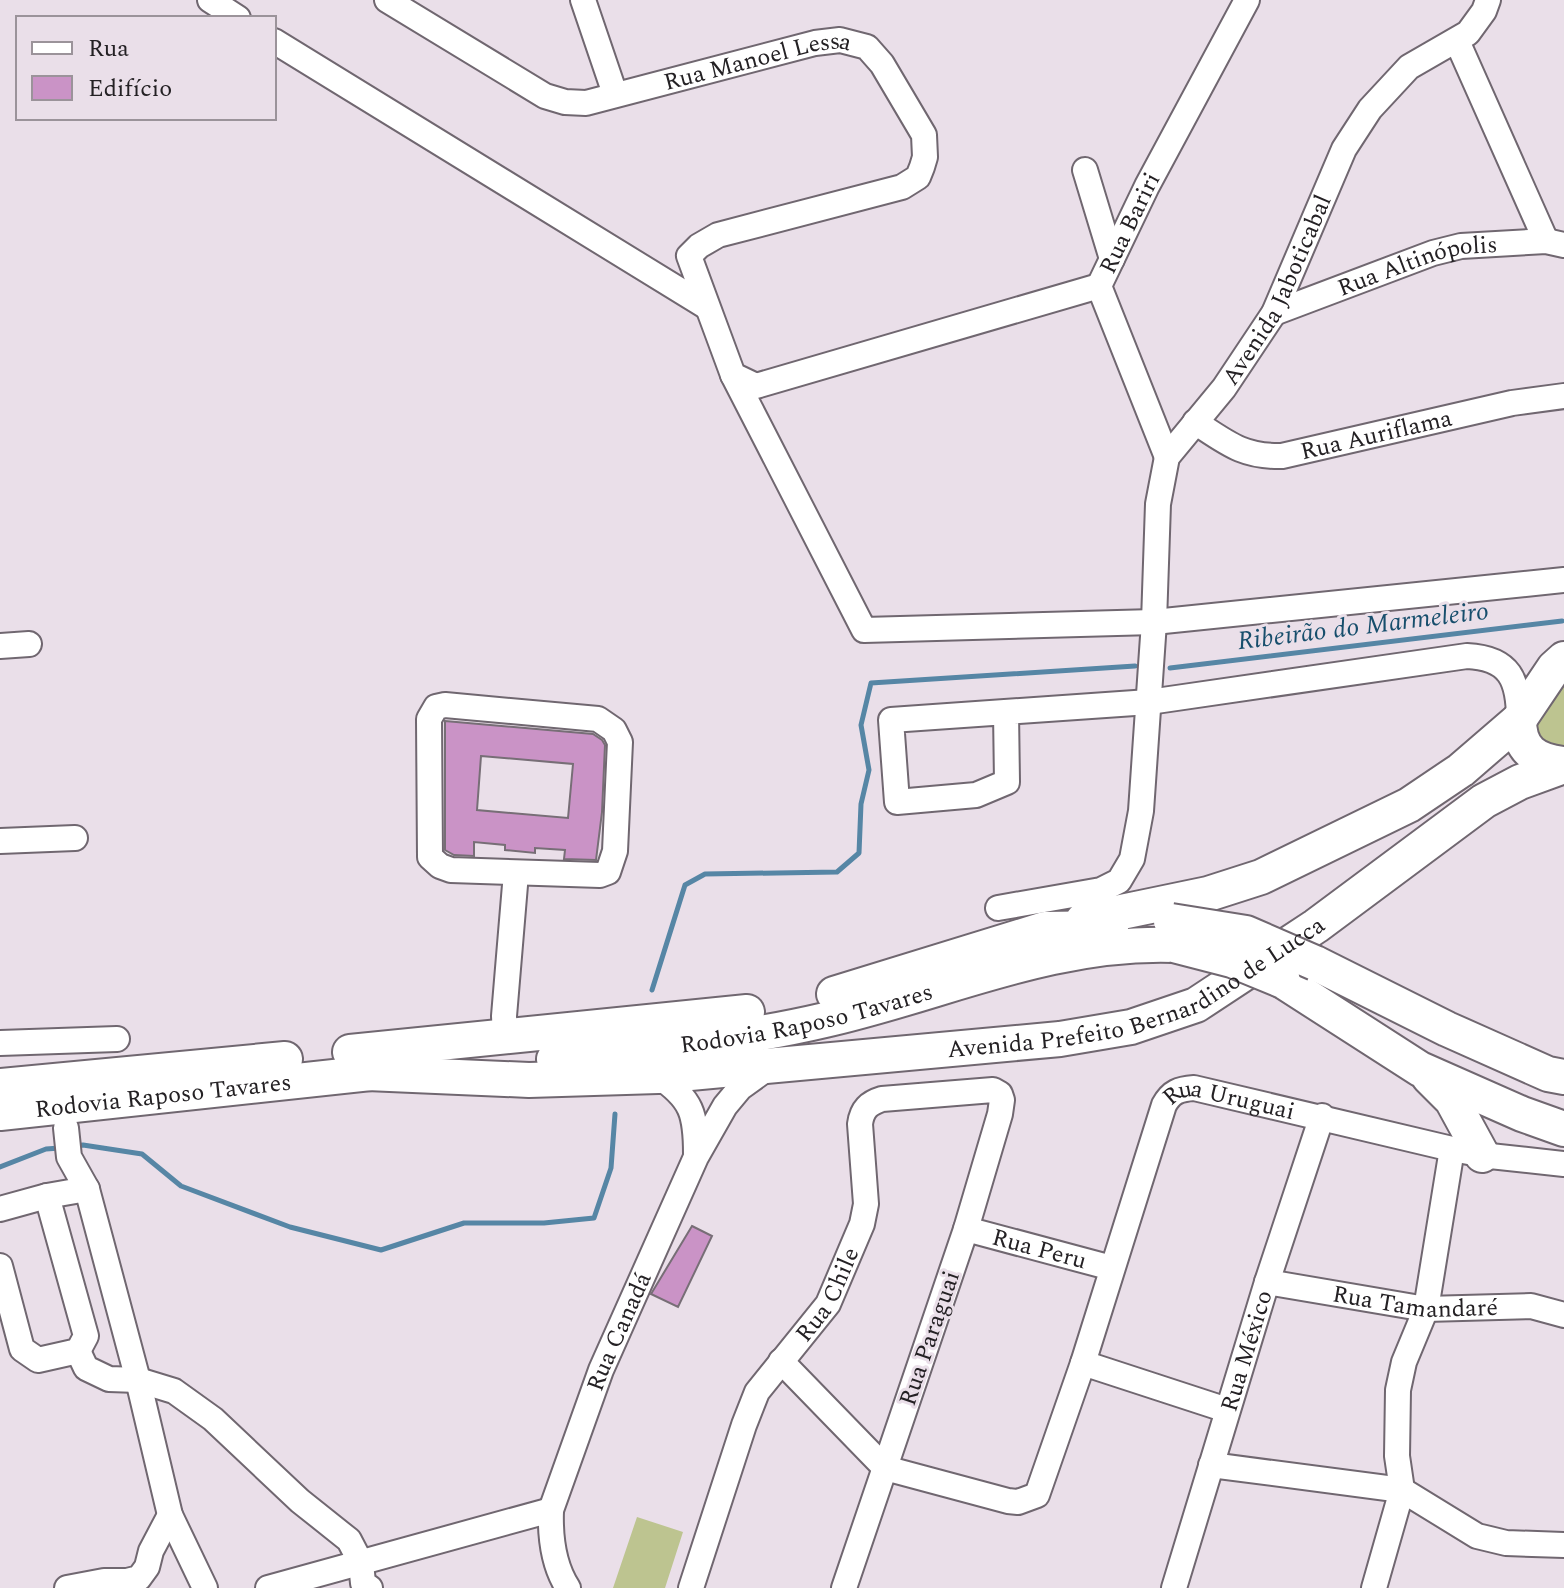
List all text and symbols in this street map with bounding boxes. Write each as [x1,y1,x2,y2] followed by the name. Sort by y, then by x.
[16,16,276,120] legend
[660,23,856,101] street label: Rua Manoel Lessa
[88,31,129,67] text: Rua
[88,71,172,107] text: Edifício
[1090,166,1170,280] street label: Rua Bariri
[1214,189,1341,393] street label: Avenida Jaboticabal
[1332,227,1499,307] street label: Rua Altinópolis
[1297,400,1456,470] street label: Rua Auriflama
[1235,591,1491,661] water label: Ribeirão do Marmeleiro
[946,908,1333,1068] street label: Avenida Prefeito Bernardino de Lucca
[678,974,937,1064] street label: Rodovia Raposo Tavares
[33,1065,293,1128] street label: Rodovia Raposo Tavares
[1155,1071,1298,1130] street label: Rua Uruguai
[988,1220,1090,1279] street label: Rua Peru
[787,1242,869,1350] street label: Rua Chile
[578,1266,662,1396] street label: Rua Canadá
[890,1266,970,1411] street label: Rua Paraguai
[1330,1276,1499,1328] street label: Rua Tamandaré
[1212,1286,1283,1416] street label: Rua México

